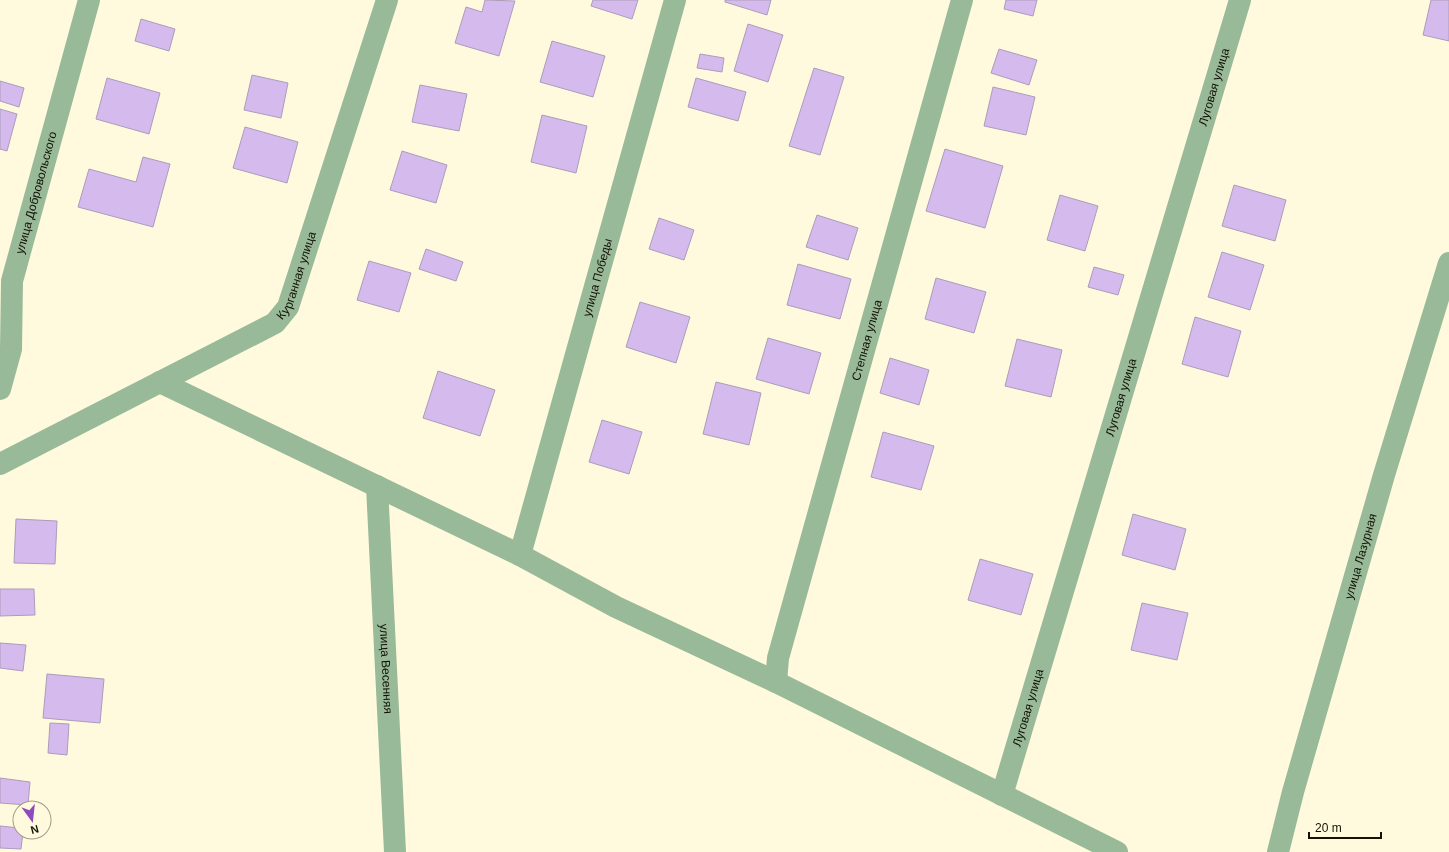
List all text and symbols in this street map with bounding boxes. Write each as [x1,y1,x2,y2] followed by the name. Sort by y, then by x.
[1196,46,1232,128] street label: Луговая улица
[13,130,60,256] street label: улица Добровольского
[274,229,319,322] street label: Курганная улица
[580,237,615,318] street label: улица Победы
[849,298,885,382] street label: Степная улица
[1103,356,1139,438] street label: Луговая улица
[1342,512,1380,601] street label: улица Лазурная
[377,623,395,714] street label: улица Весенняя
[1010,667,1046,748] street label: Луговая улица
[12,800,52,840] north arrow
[1309,814,1381,840] scale bar
[1315,821,1342,835] text: 20 m
[29,823,40,836] text: N

